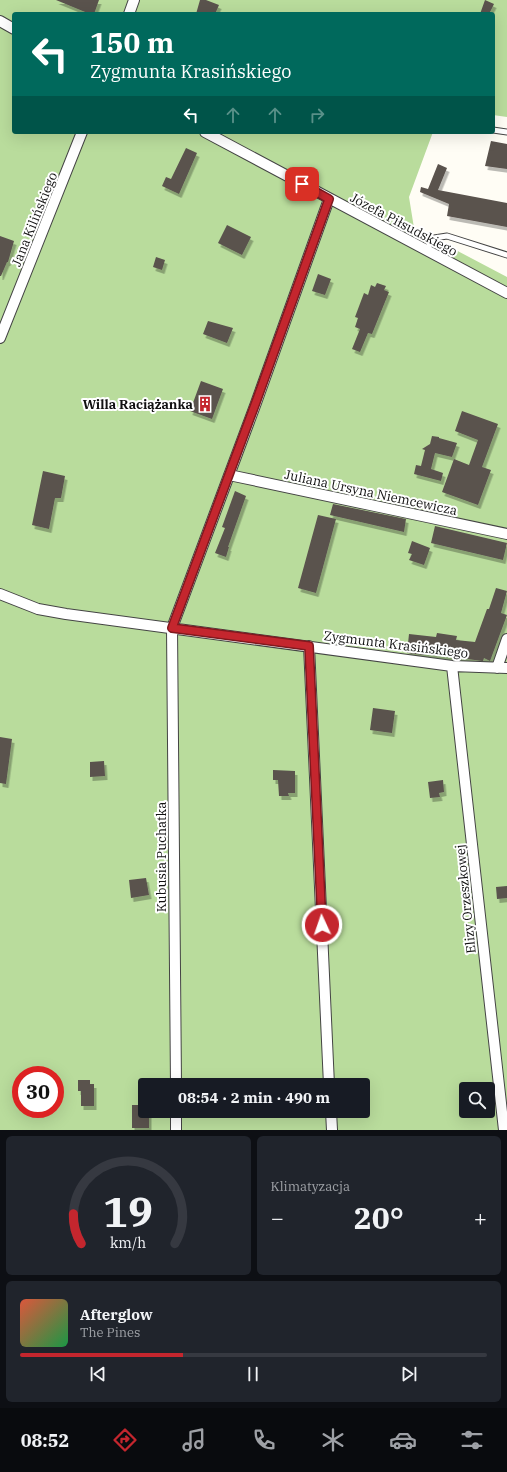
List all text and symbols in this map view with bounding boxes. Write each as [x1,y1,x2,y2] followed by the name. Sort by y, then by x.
[90,24,174,61] text: 150 m
[24,28,76,80] icon: left
[90,60,291,83] text: Zygmunta Krasińskiego
[180,104,202,126] icon: left
[222,104,244,126] icon: ahead
[264,104,286,126] icon: ahead
[306,104,328,126] icon: right
[285,167,319,201] pin
[8,169,61,269] street label: Jana Kilińskiego
[291,173,313,195] icon: arrive
[347,189,460,260] street label: Józefa Piłsudskiego
[196,395,214,413] building icon: Willa Raciążanka
[83,396,194,413] place label: Willa Raciążanka
[283,466,459,519] street label: Juliana Ursyna Niemcewicza
[323,627,469,662] street label: Zygmunta Krasińskiego
[153,802,170,912] street label: Kubusia Puchatka
[451,844,480,954] street label: Elizy Orzeszkowej
[301,904,343,946] position arrow
[12,1066,64,1118] speed limit sign: 30
[459,1082,495,1118] map controls
[459,1082,495,1118] button: search
[178,1088,330,1107] text: 08:54 · 2 min · 490 m
[271,1178,350,1195] text: Klimatyzacja
[103,1183,153,1237] text: 19
[354,1198,404,1237] text: 20°
[271,1203,284,1232] text: −
[474,1203,487,1232] text: +
[110,1232,146,1251] text: km/h
[80,1305,153,1324] text: Afterglow
[80,1324,140,1341] text: The Pines
[87,1363,109,1385] icon: previous
[242,1363,264,1385] icon: pause
[398,1363,420,1385] icon: next
[111,1426,139,1454] icon: directions
[180,1426,208,1454] icon: music
[250,1426,278,1454] icon: phone
[319,1426,347,1454] icon: climate
[389,1426,417,1454] icon: car
[458,1426,486,1454] icon: filters
[21,1429,69,1452] text: 08:52

